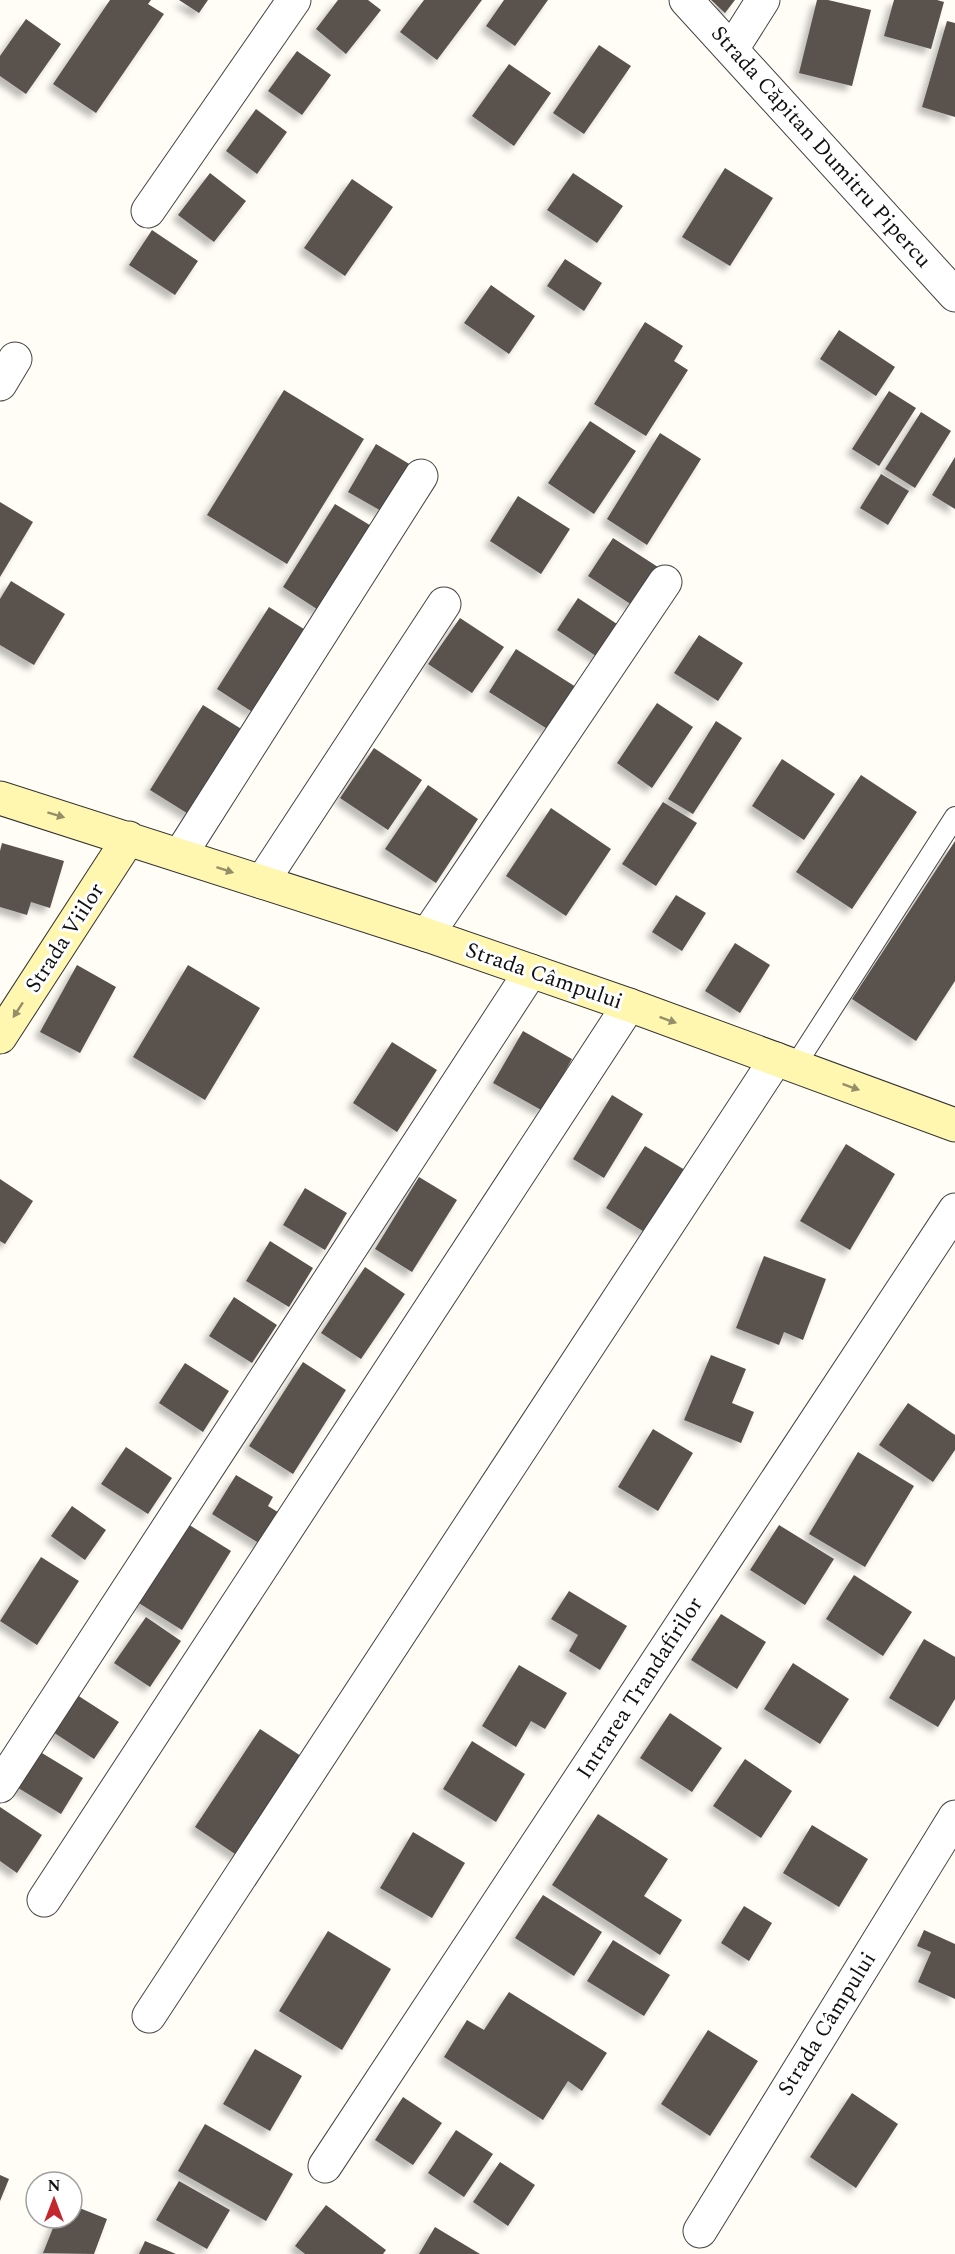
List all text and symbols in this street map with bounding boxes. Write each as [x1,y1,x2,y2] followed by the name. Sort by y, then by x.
[703,18,939,276] street label: Strada Căpitan Dumitru Pipercu
[47,811,65,821] one-way arrow
[216,865,234,875] one-way arrow
[17,876,113,1000] street label: Strada Viilor
[461,934,627,1018] street label: Strada Câmpului
[12,1002,23,1019] one-way arrow
[659,1015,677,1025] one-way arrow
[842,1082,860,1092] one-way arrow
[569,1590,712,1786] street label: Intrarea Trandafirilor
[769,1946,885,2102] street label: Strada Câmpului
[24,2170,84,2230] north arrow
[47,2174,61,2198] text: N

